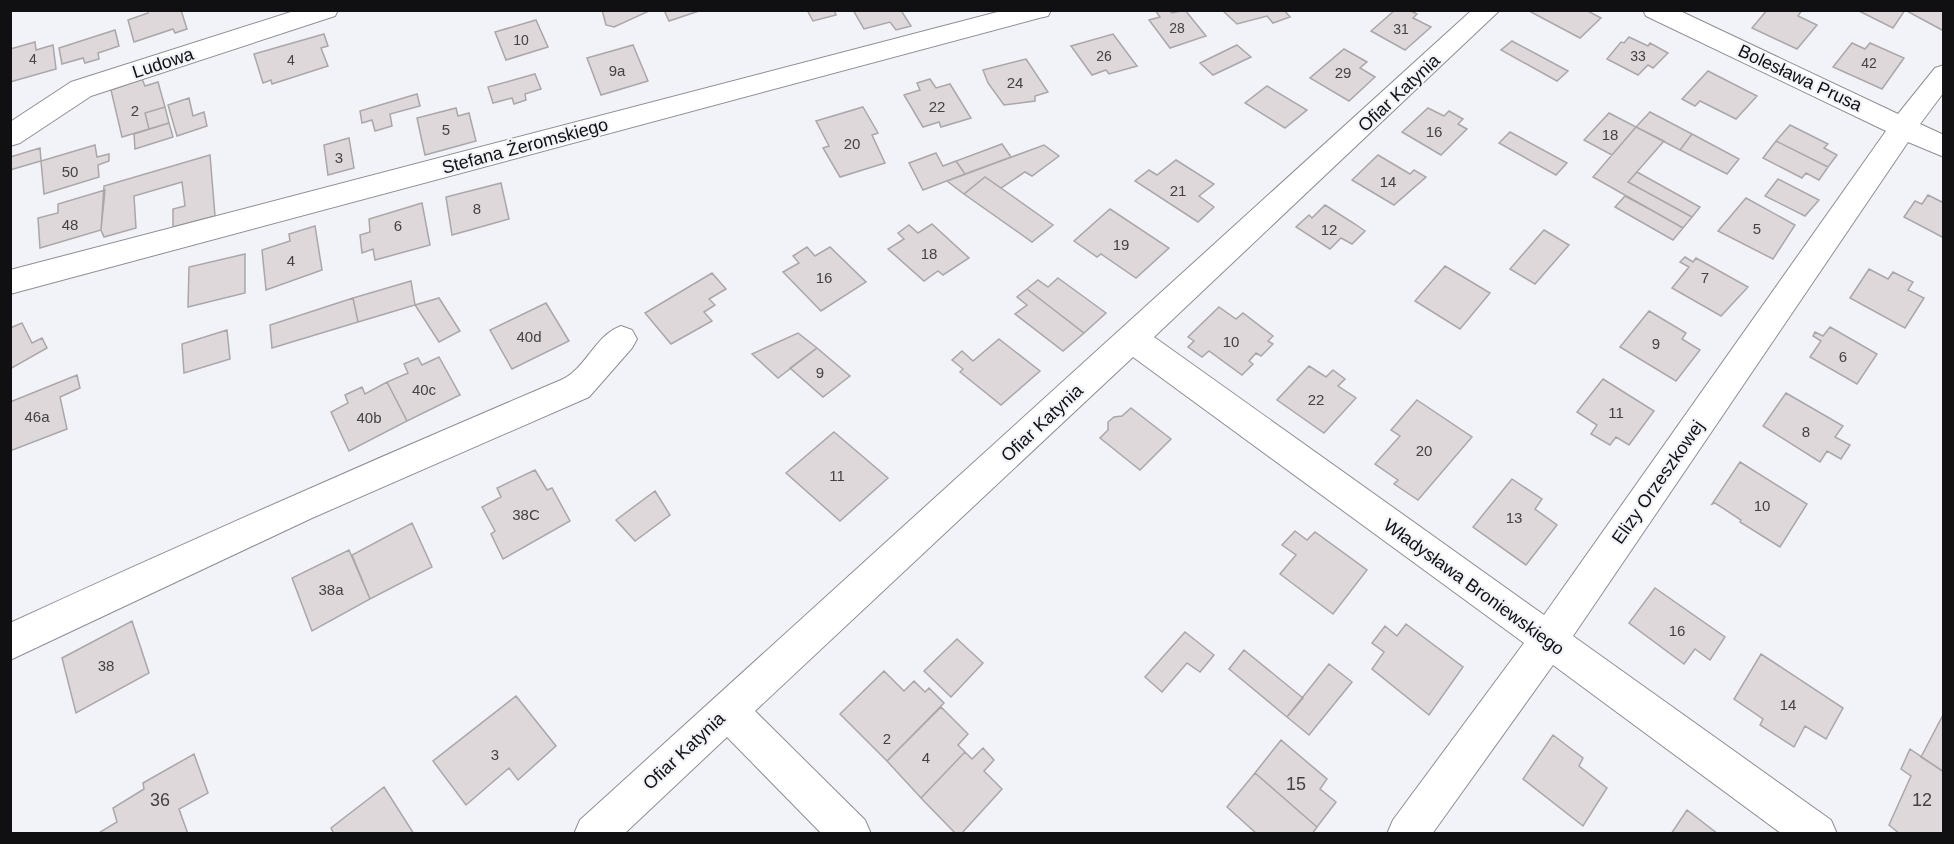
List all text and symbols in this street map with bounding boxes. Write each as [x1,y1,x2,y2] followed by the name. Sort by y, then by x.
[1169,20,1185,36] house number: 28
[1393,21,1409,37] house number: 31
[513,32,529,48] house number: 10
[1735,41,1866,116] street label: Bolesława Prusa
[130,43,197,82] street label: Ludowa
[1096,48,1112,64] house number: 26
[1630,48,1646,64] house number: 33
[1354,50,1445,136] street label: Ofiar Katynia
[29,51,37,67] house number: 4
[287,52,295,68] house number: 4
[1861,55,1877,71] house number: 42
[609,62,626,79] house number: 9a
[1335,64,1351,81] house number: 29
[1007,74,1023,91] house number: 24
[929,98,945,115] house number: 22
[131,102,139,119] house number: 2
[440,114,610,178] street label: Stefana Żeromskiego
[442,121,450,138] house number: 5
[1426,123,1442,140] house number: 16
[1602,126,1618,143] house number: 18
[844,135,860,152] house number: 20
[335,149,343,166] house number: 3
[62,163,78,180] house number: 50
[1380,173,1396,190] house number: 14
[1170,182,1186,199] house number: 21
[473,200,481,217] house number: 8
[62,216,78,233] house number: 48
[394,217,402,234] house number: 6
[1753,220,1761,237] house number: 5
[1321,221,1337,238] house number: 12
[1113,236,1129,253] house number: 19
[921,245,937,262] house number: 18
[287,252,295,269] house number: 4
[816,269,832,286] house number: 16
[1701,269,1709,286] house number: 7
[516,328,542,345] house number: 40d
[1223,333,1239,350] house number: 10
[1652,335,1660,352] house number: 9
[1839,348,1847,365] house number: 6
[816,364,824,381] house number: 9
[997,380,1088,466] street label: Ofiar Katynia
[412,381,437,398] house number: 40c
[1308,391,1324,408] house number: 22
[1608,404,1624,421] house number: 11
[24,408,50,425] house number: 46a
[356,409,382,426] house number: 40b
[1608,416,1708,548] street label: Elizy Orzeszkowej
[1802,423,1810,440] house number: 8
[1416,442,1432,459] house number: 20
[829,467,845,484] house number: 11
[1754,497,1770,514] house number: 10
[512,506,540,523] house number: 38C
[1506,509,1522,526] house number: 13
[1380,515,1568,659] street label: Władysława Broniewskiego
[318,581,344,598] house number: 38a
[1669,622,1685,639] house number: 16
[98,657,114,674] house number: 38
[1780,696,1796,713] house number: 14
[639,708,730,794] street label: Ofiar Katynia
[883,730,891,747] house number: 2
[491,746,499,763] house number: 3
[922,749,930,766] house number: 4
[1286,774,1306,794] house number: 15
[150,790,170,810] house number: 36
[1912,790,1932,810] house number: 12

